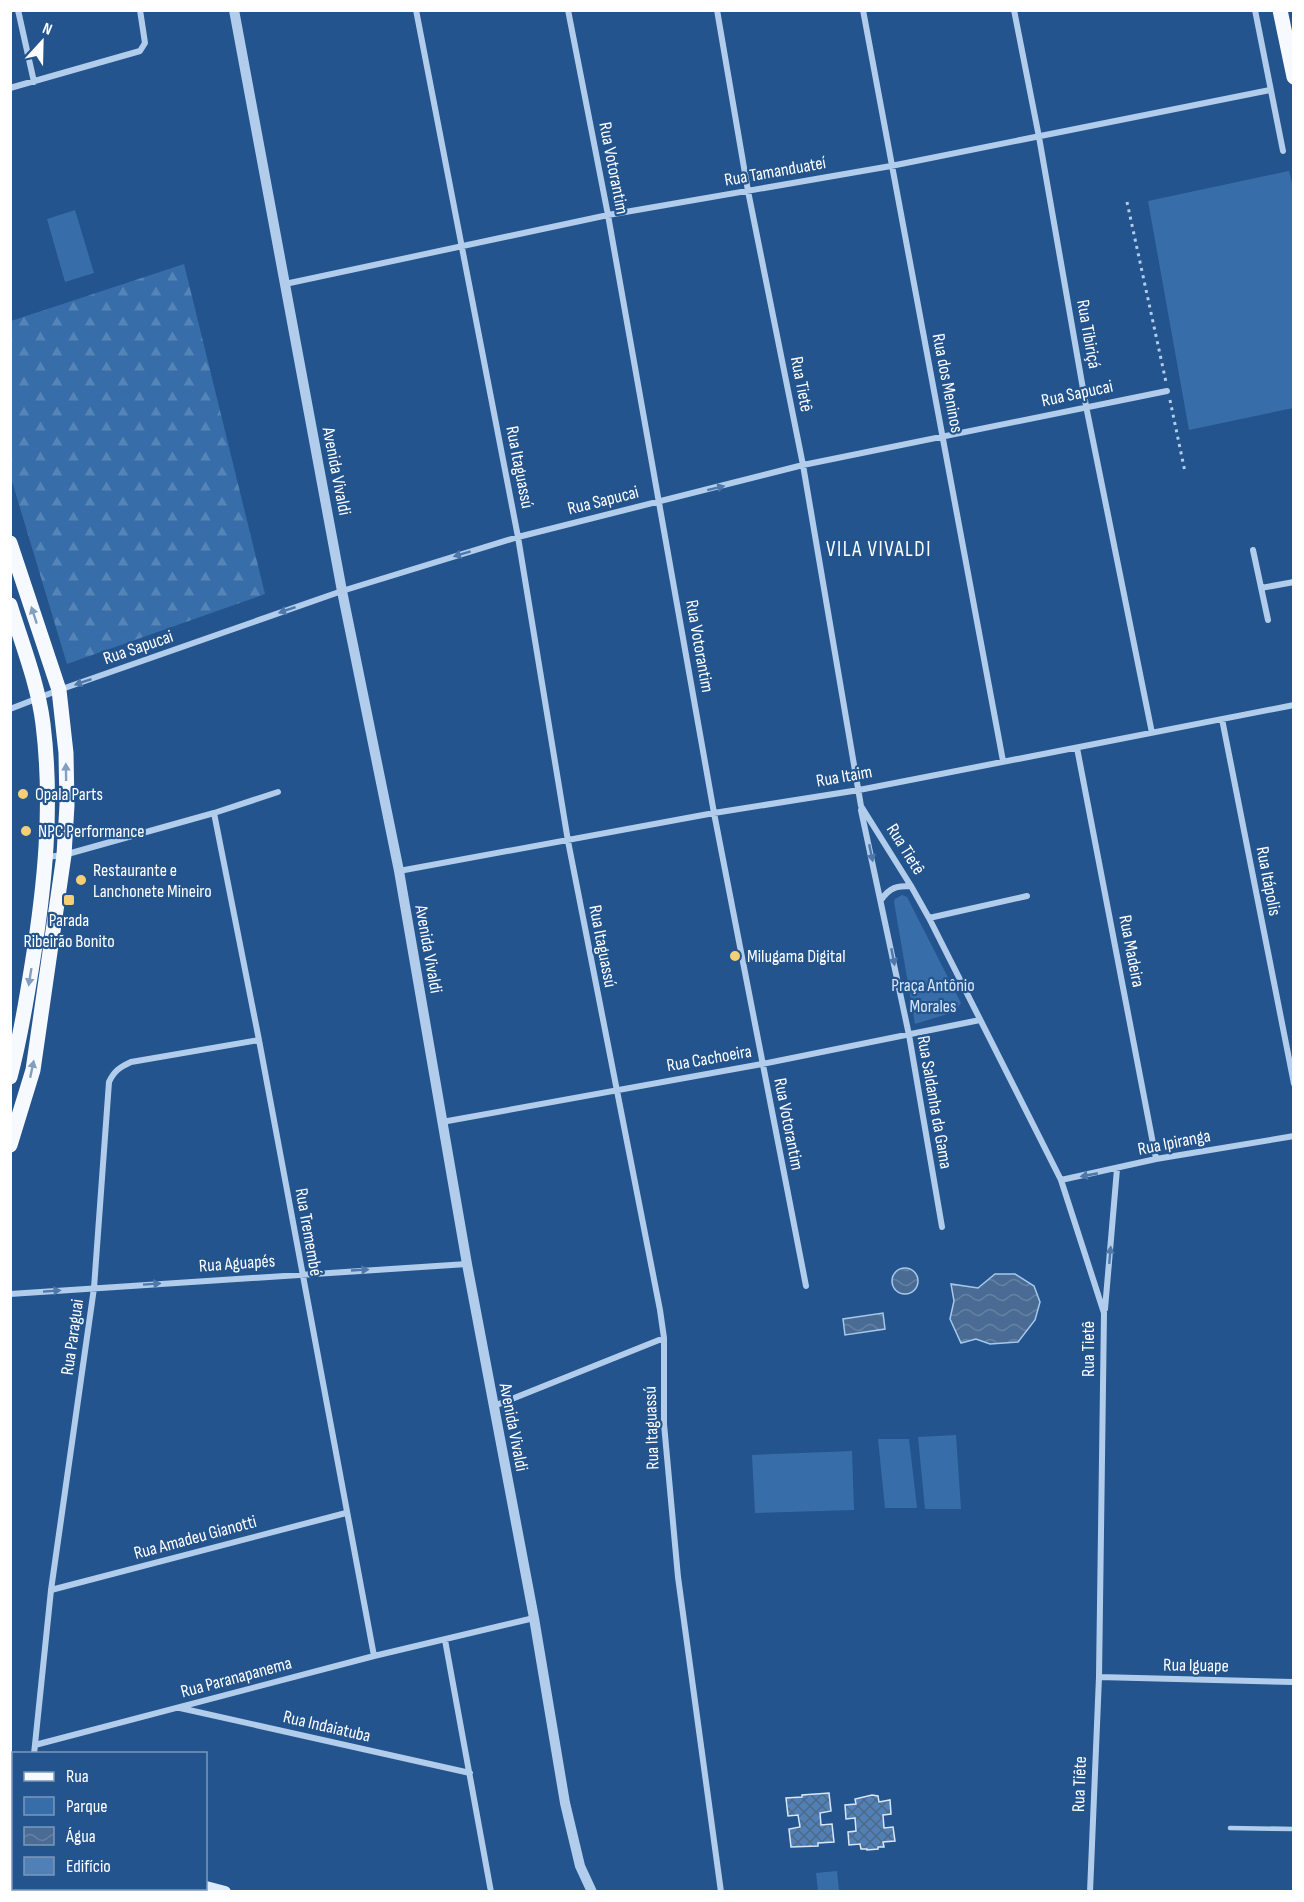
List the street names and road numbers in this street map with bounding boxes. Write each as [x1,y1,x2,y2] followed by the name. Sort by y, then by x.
[594,120,633,216] street label: Rua Votorantim
[723,152,828,191] street label: Rua Tamanduateí
[1072,298,1105,370] street label: Rua Tibiriçá
[928,332,967,434] street label: Rua dos Meninos
[786,355,817,414] street label: Rua Tietê
[1039,376,1115,411] street label: Rua Sapucai
[318,424,355,517] street label: Avenida Vivaldi
[501,424,538,510] street label: Rua Itaguassú
[565,482,641,519] street label: Rua Sapucai
[681,598,718,694] street label: Rua Votorantim
[100,626,176,669] street label: Rua Sapucai
[814,761,874,792] street label: Rua Itaim
[882,820,929,879] street label: Rua Tietê
[1252,845,1286,917] street label: Rua Itápolis
[410,902,447,995] street label: Avenida Vivaldi
[584,903,621,989] street label: Rua Itaguassú
[1114,913,1149,989] street label: Rua Madeira
[912,1034,957,1170] street label: Rua Saldanha da Gama
[665,1041,753,1076] street label: Rua Cachoeira
[769,1076,808,1172] street label: Rua Votorantim
[1136,1125,1212,1160] street label: Rua Ipiranga
[290,1187,327,1278] street label: Rua Tremembé
[198,1250,276,1277] street label: Rua Aguapés
[57,1298,88,1377] street label: Rua Paraguai
[1078,1321,1099,1377] street label: Rua Tietê
[495,1380,532,1473] street label: Avenida Vivaldi
[640,1386,663,1470] street label: Rua Itaguassú
[132,1511,259,1564] street label: Rua Amadeu Gianotti
[178,1653,294,1702] street label: Rua Paranapanema
[1163,1654,1229,1677] street label: Rua Iguape
[281,1706,373,1747] street label: Rua Indaiatuba
[1068,1756,1091,1812] street label: Rua Tiête

